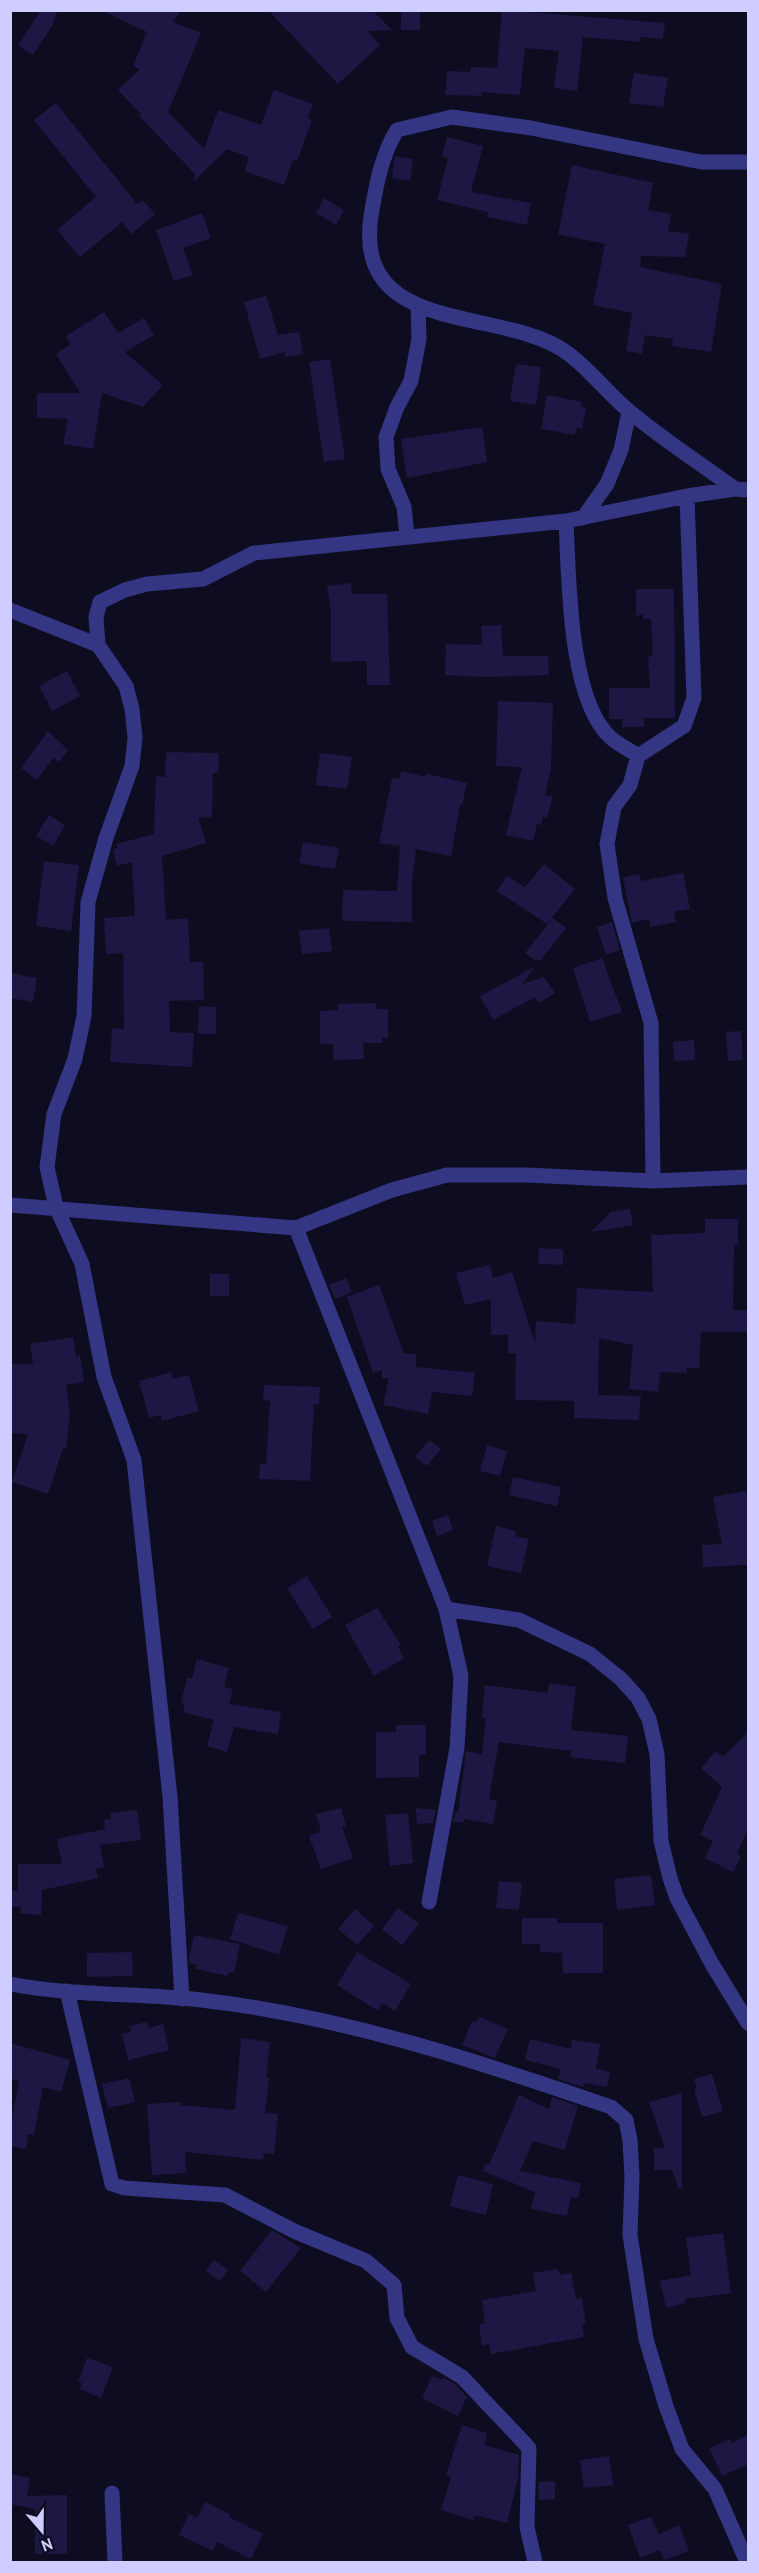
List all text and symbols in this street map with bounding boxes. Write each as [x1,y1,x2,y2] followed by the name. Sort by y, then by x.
[12,2501,72,2561] north arrow
[39,2534,55,2556] text: N

